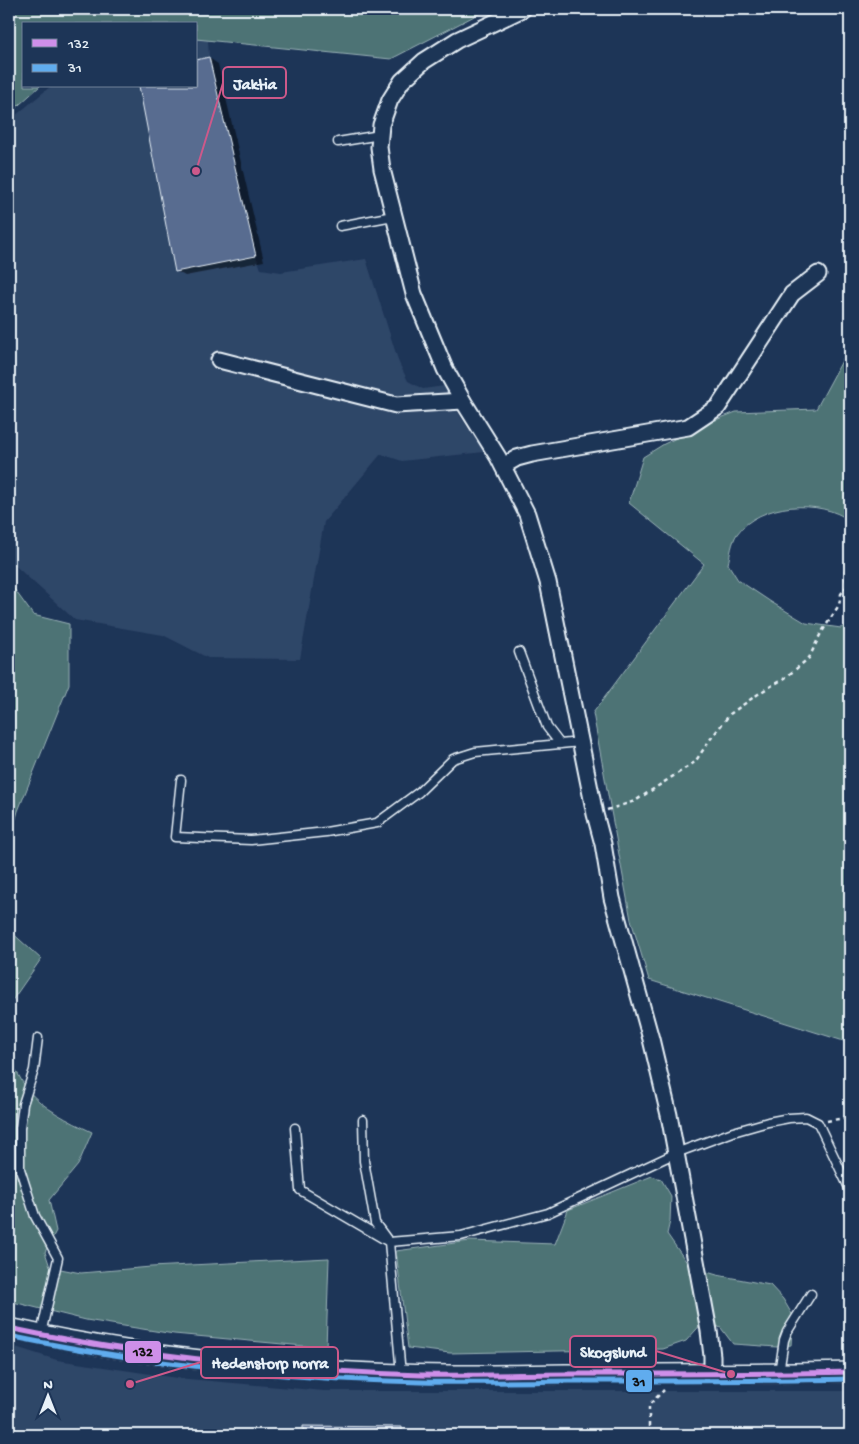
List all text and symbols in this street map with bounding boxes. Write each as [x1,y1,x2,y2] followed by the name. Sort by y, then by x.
[22,22,198,88] legend
[67,36,89,54] text: 132
[67,60,82,78] text: 31
[223,67,286,98] callout: Jaktia
[232,77,278,96] text: Jaktia
[570,1336,656,1367] callout: Skogslund
[124,1340,162,1364] line badge: 132
[132,1345,153,1362] text: 132
[580,1345,648,1364] text: Skogslund
[201,1347,338,1378] callout: Hedenstorp norra
[212,1356,330,1375] text: Hedenstorp norra
[625,1369,653,1393] line badge: 31
[22,1372,72,1422] north arrow
[632,1375,646,1392] text: 31
[43,1377,53,1394] text: N

